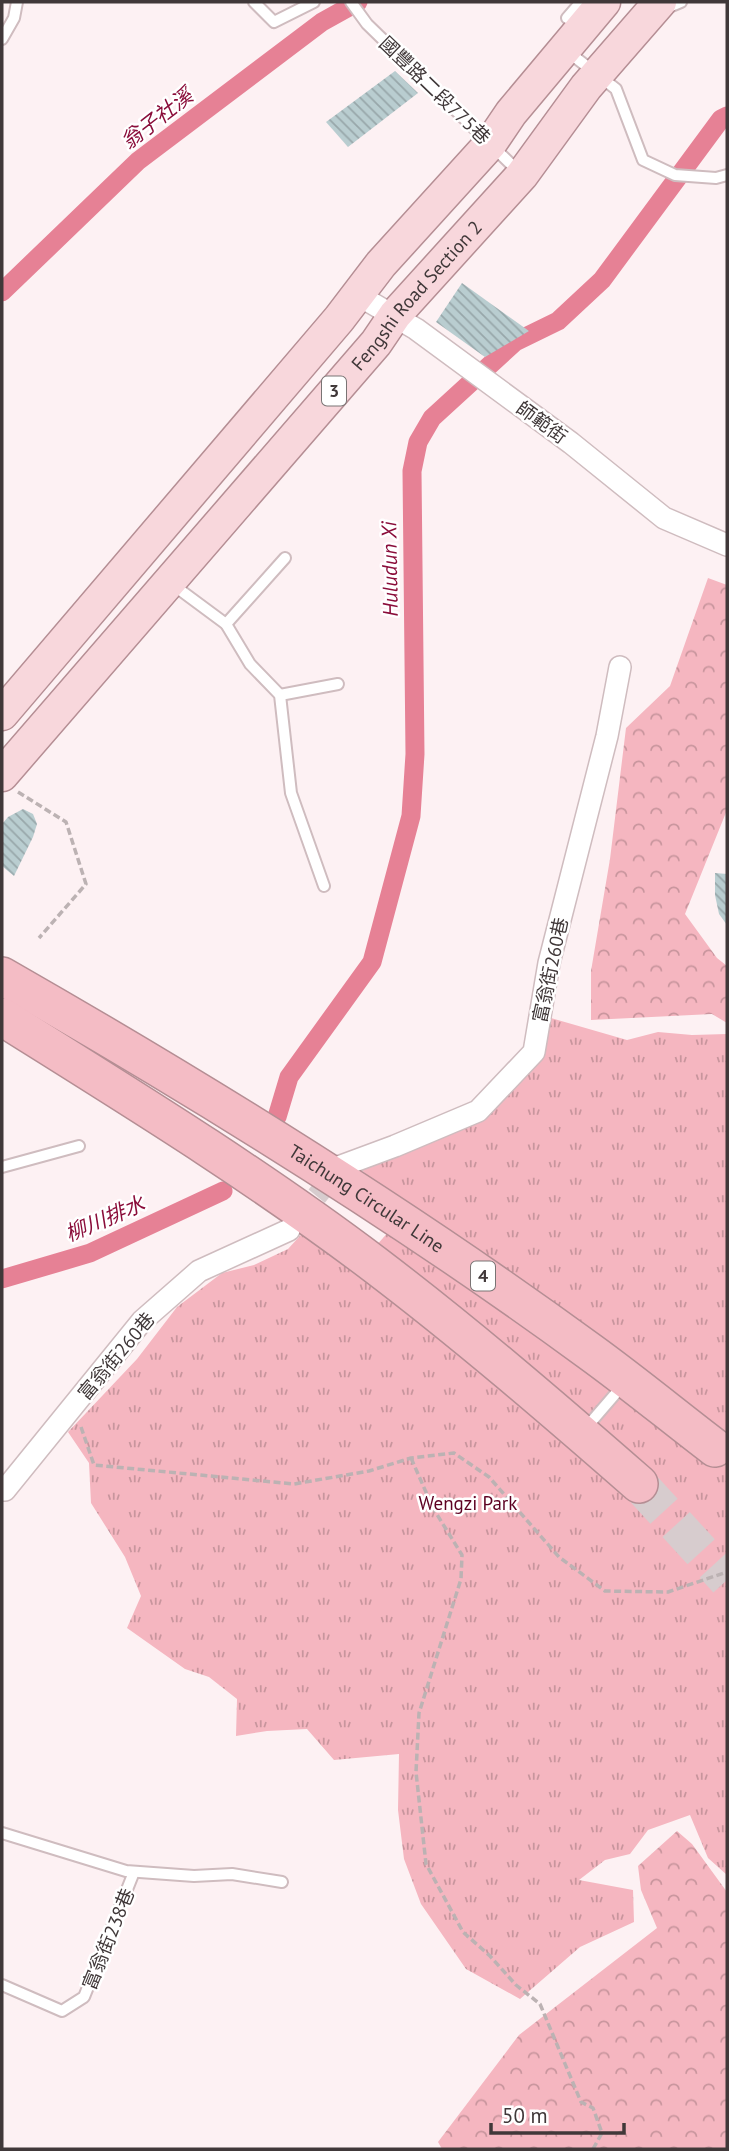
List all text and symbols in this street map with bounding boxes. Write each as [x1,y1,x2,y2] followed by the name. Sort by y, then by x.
[374,31,496,149] street label: 國豐路二段775巷
[115,80,200,155] water label: 翁子社溪
[346,215,487,375] street label: Fengshi Road Section 2
[322,376,346,405] road number: 3
[512,396,572,448] street label: 師範街
[375,521,404,617] water label: Huludun Xi
[527,915,573,1025] street label: 富翁街260巷
[284,1139,449,1258] street label: Taichung Circular Line
[61,1189,150,1247] water label: 柳川排水
[471,1261,495,1290] road number: 4
[72,1307,160,1405] street label: 富翁街260巷
[419,1491,517,1515] park label: Wengzi Park
[77,1885,139,1993] street label: 富翁街238巷
[491,2092,624,2136] scale bar
[502,2102,548,2129] text: 50 m

